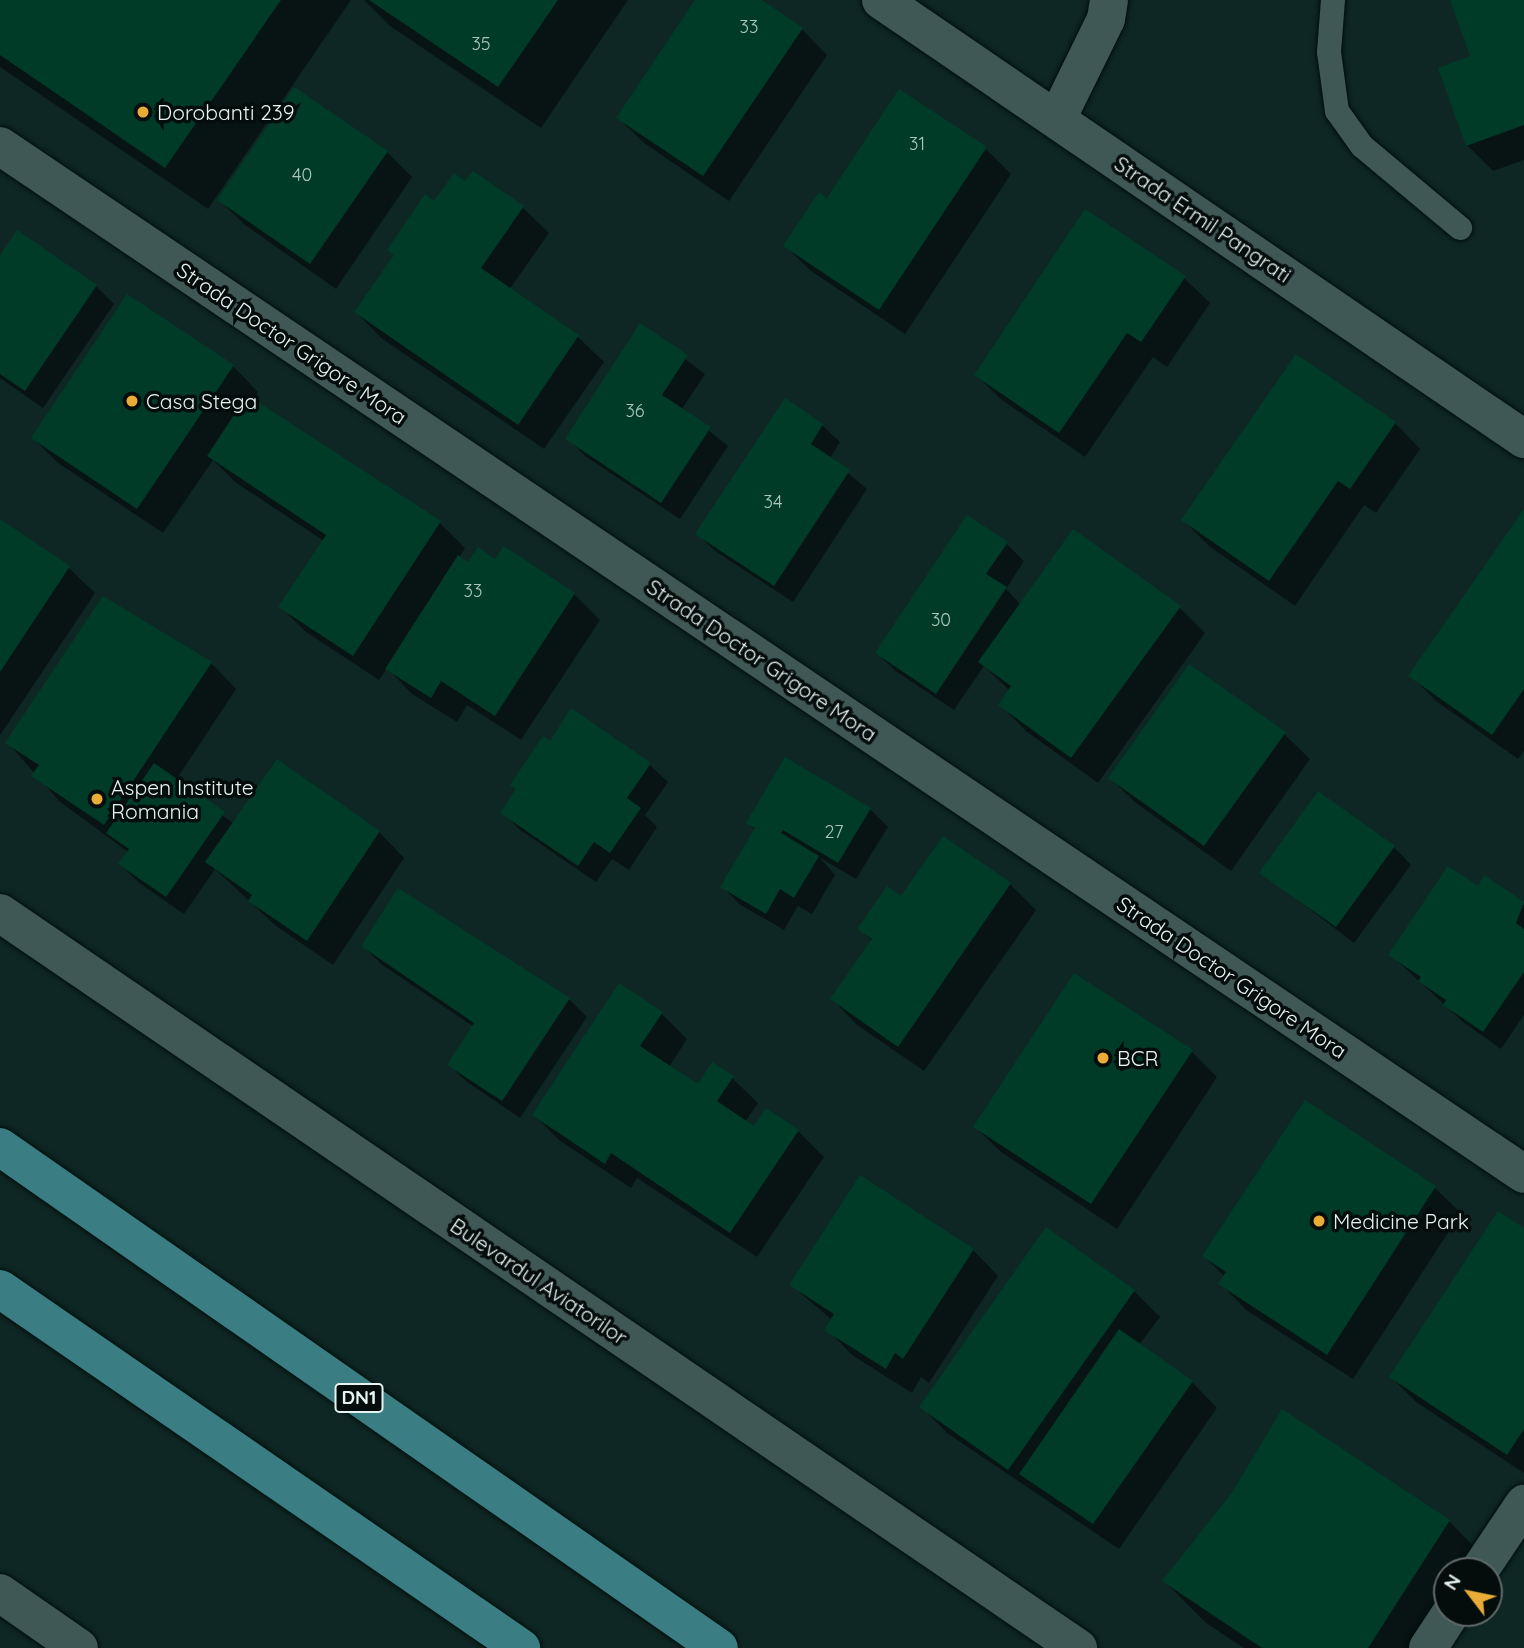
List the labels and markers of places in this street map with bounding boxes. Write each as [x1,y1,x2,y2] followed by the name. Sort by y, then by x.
[157,99,295,125] place label: Dorobanti 239
[135,104,151,120] marker: Dorobanti 239
[146,388,257,414] place label: Casa Stega
[124,393,140,409] marker: Casa Stega
[111,774,254,824] place label: Aspen Institute Romania
[89,791,105,807] marker: Aspen Institute Romania
[1117,1045,1158,1071] place label: BCR
[1095,1050,1111,1066] marker: BCR
[1333,1208,1469,1234] place label: Medicine Park
[1311,1213,1327,1229] marker: Medicine Park

